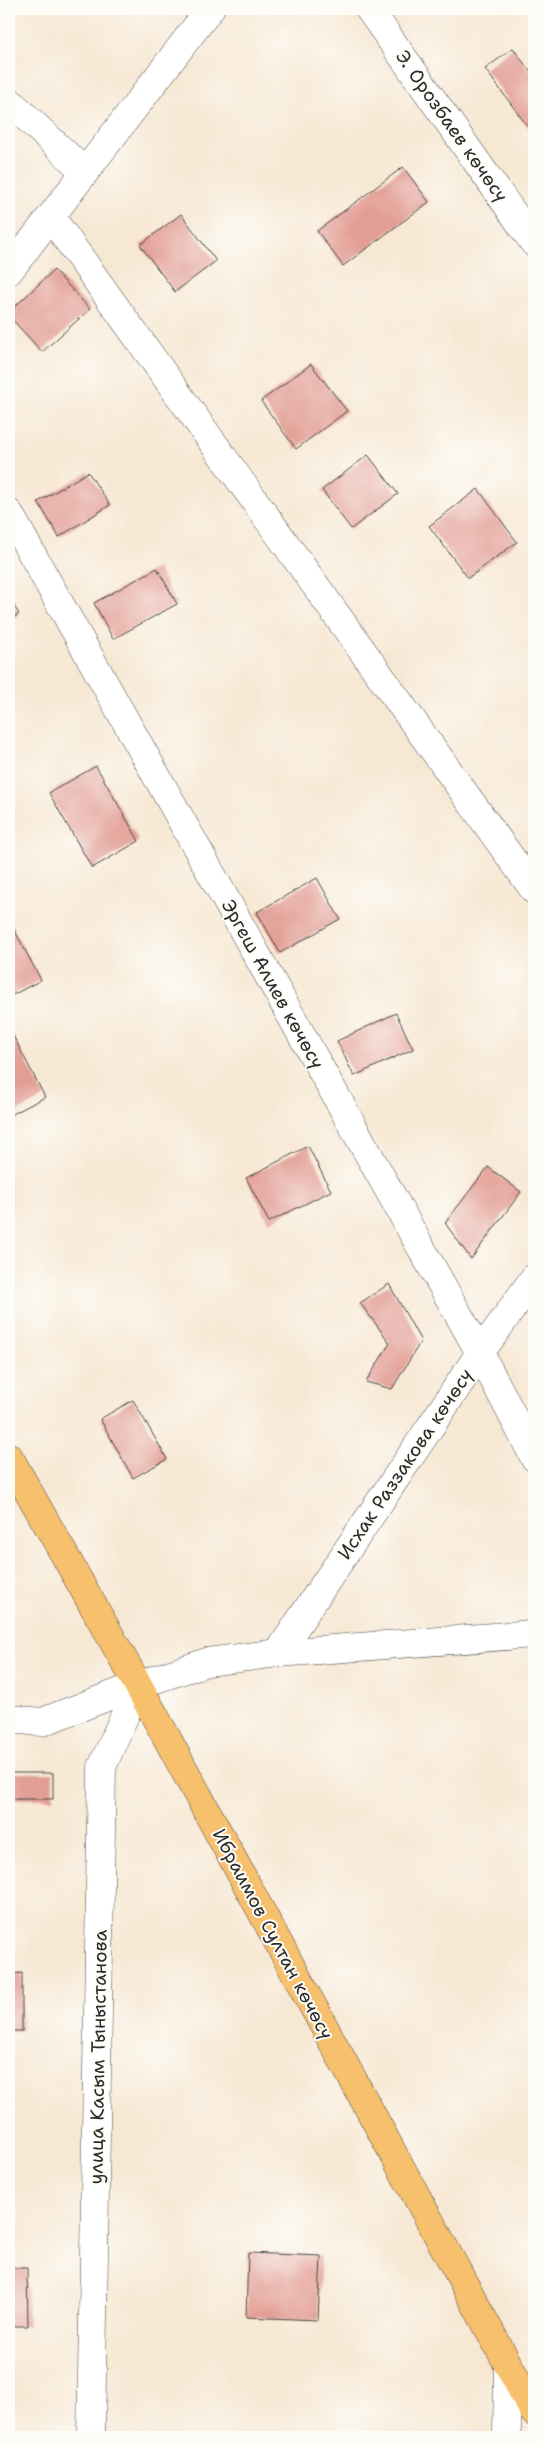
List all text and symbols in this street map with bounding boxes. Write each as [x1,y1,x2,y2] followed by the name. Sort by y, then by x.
[390,45,514,207] street label: Э. Орозбаев көчөсү
[216,895,330,1073] street label: Эргеш Алиев көчөсү
[332,1364,478,1564] street label: Исхак Раззакова көчөсү
[207,1824,339,2044] street label: Ибраимов Султан көчөсү
[83,1929,113,2185] street label: улица Касым Тыныстанова

